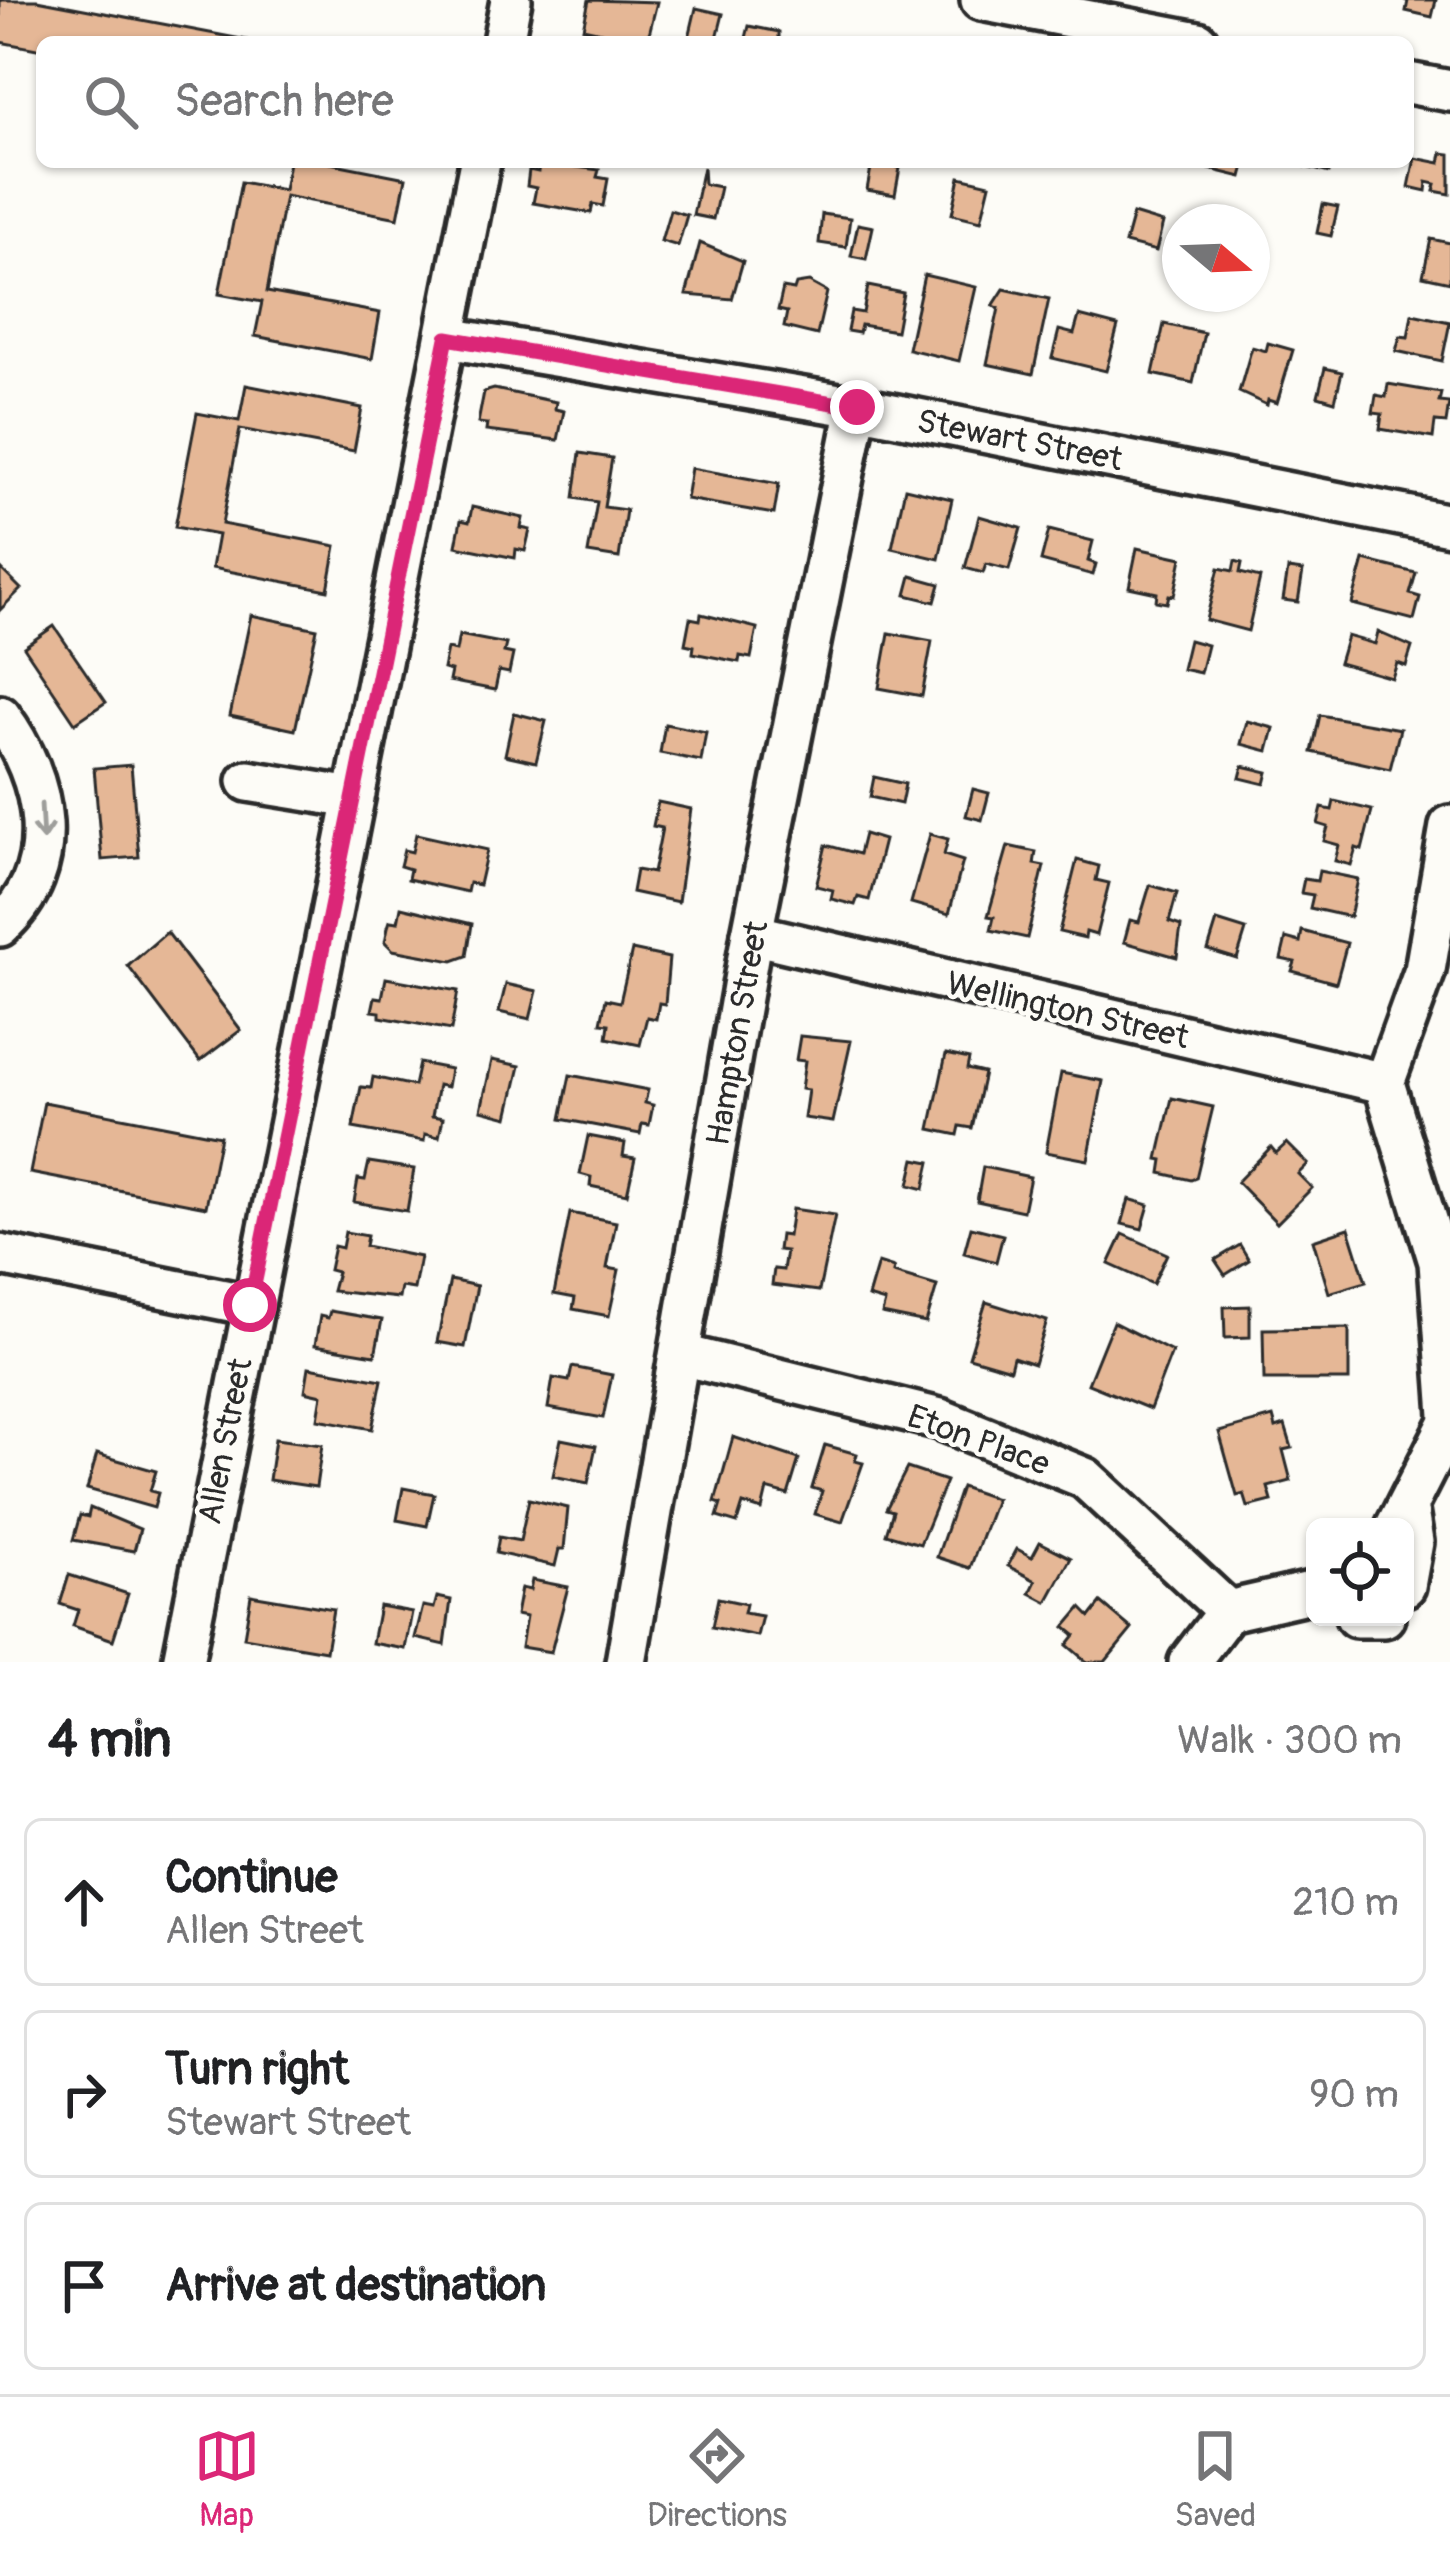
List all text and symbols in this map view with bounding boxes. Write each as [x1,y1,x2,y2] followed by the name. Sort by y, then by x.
[36,36,1414,168] search box
[78,69,144,135] icon: search
[174,74,394,130] text: Search here
[1162,204,1270,312] north arrow
[830,380,884,434] route end
[914,400,1126,481] street label: Stewart Street
[30,802,53,841] one-way arrow
[698,917,778,1149] street label: Hampton Street
[943,963,1193,1058] street label: Wellington Street
[223,1278,277,1332] route start
[189,1354,262,1528] street label: Allen Street
[902,1396,1055,1485] street label: Eton Place
[1306,1518,1414,1626] map controls
[1306,1518,1414,1626] button: locate
[48,1708,171,1772] text: 4 min
[1177,1716,1402,1765] text: Walk · 300 m
[165,1850,338,1906] text: Continue
[51,1869,117,1935] icon: ahead
[1292,1878,1399,1927] text: 210 m
[165,1906,364,1955] text: Allen Street
[165,2042,349,2098] text: Turn right
[51,2061,117,2127] icon: right
[1309,2070,1399,2119] text: 90 m
[165,2098,411,2147] text: Stewart Street
[51,2253,117,2319] icon: arrive
[165,2258,546,2314] text: Arrive at destination
[194,2423,260,2536] tab: Map
[647,2423,787,2536] tab: Directions
[1174,2423,1256,2536] tab: Saved

